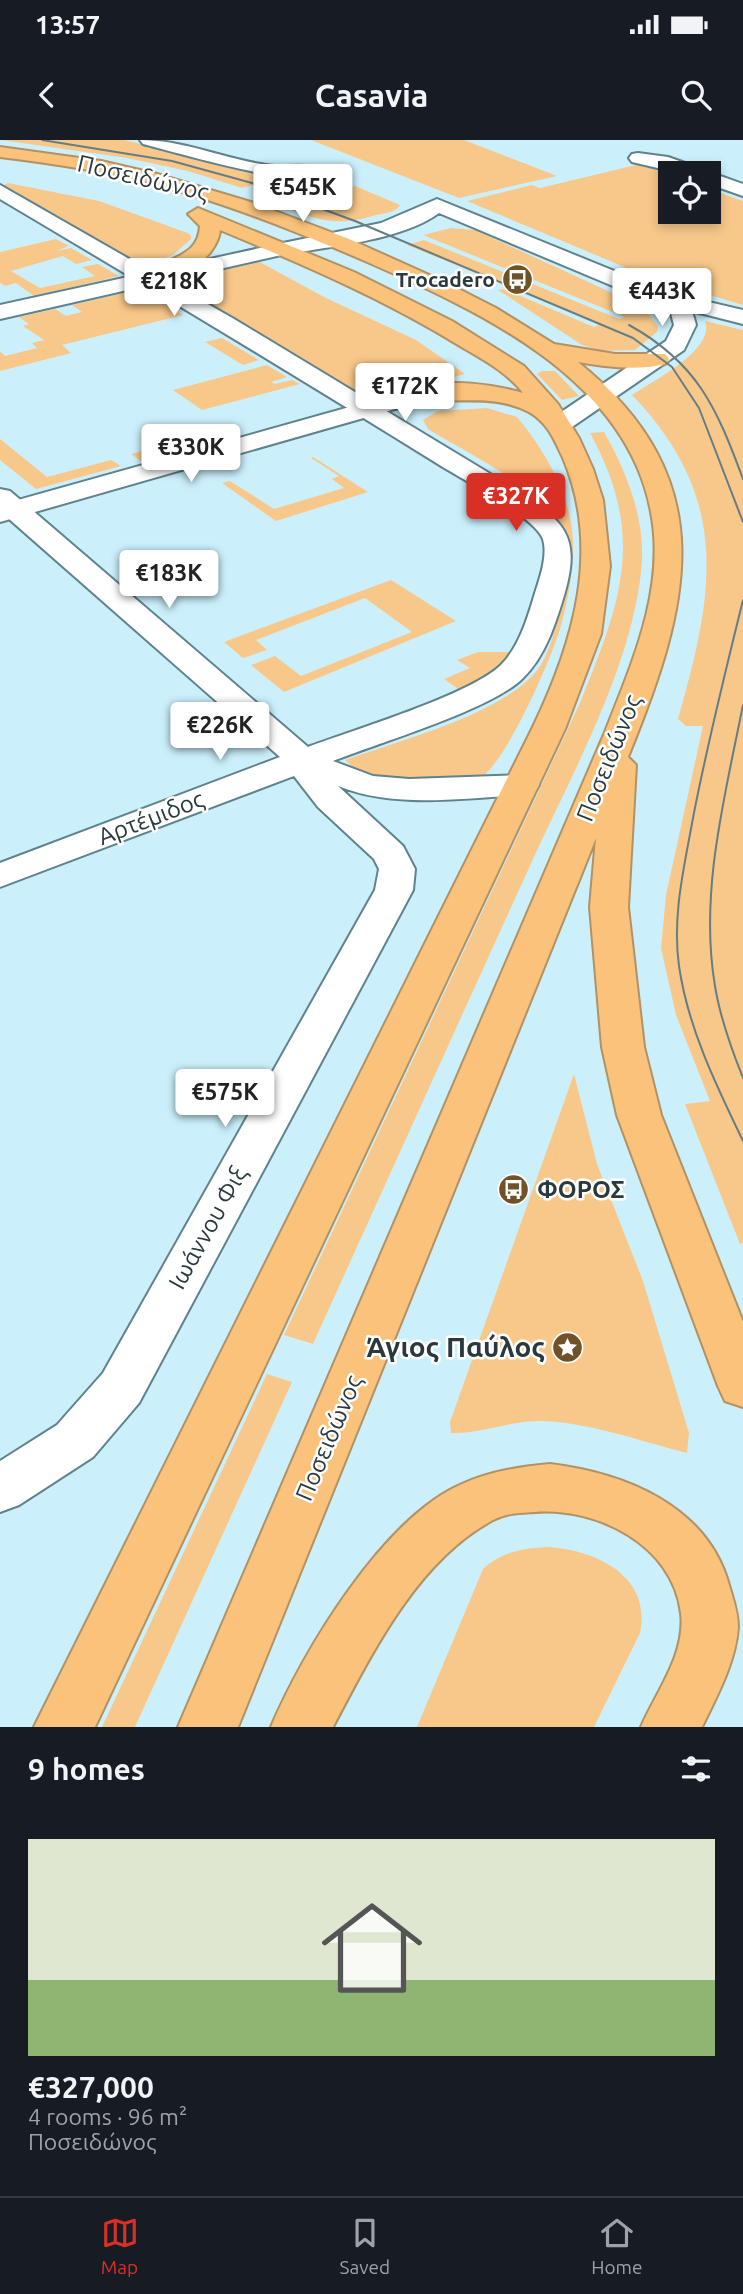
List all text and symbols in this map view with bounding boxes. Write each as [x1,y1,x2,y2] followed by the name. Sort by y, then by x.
[35,10,100,39] text: 13:57
[28,76,66,114] icon: back
[677,76,715,114] icon: search
[315,77,428,113] text: Casavia
[75,149,212,206] street label: Ποσειδώνος
[658,161,721,224] map controls
[658,161,721,224] button: locate
[254,164,352,224] pin: €545K
[269,174,337,199] text: €545K
[125,258,223,318] pin: €218K
[501,263,535,297] bus stop icon: Trocadero
[395,267,495,291] place label: Trocadero
[140,268,208,293] text: €218K
[613,268,711,328] pin: €443K
[628,278,696,303] text: €443K
[356,364,454,423] pin: €172K
[371,373,439,398] text: €172K
[142,424,240,484] pin: €330K
[157,434,225,459] text: €330K
[467,474,565,533] pin: €327K
[482,483,550,508] text: €327K
[120,550,218,610] pin: €183K
[135,560,203,585] text: €183K
[571,691,646,825] street label: Ποσειδώνος
[171,702,269,762] pin: €226K
[186,712,254,737] text: €226K
[94,785,208,850] street label: Αρτέμιδος
[176,1070,274,1129] pin: €575K
[191,1079,259,1104] text: €575K
[163,1162,252,1294] street label: Ιωάννου Φιξ
[497,1173,531,1207] bus stop icon: ΦΟΡΟΣ
[537,1176,625,1203] place label: ΦΟΡΟΣ
[551,1330,585,1364] place icon: Άγιος Παύλος
[366,1331,545,1363] place label: Άγιος Παύλος
[290,1371,367,1505] street label: Ποσειδώνος
[677,1750,715,1788] icon: filters
[28,1752,145,1786] text: 9 homes
[309,1885,435,2011] icon: home
[28,2070,154,2104] text: €327,000
[28,2104,187,2129] text: 4 rooms · 96 m²
[28,2129,156,2154] text: Ποσειδώνος
[101,2214,139,2278] tab: Map
[340,2214,390,2278] tab: Saved
[591,2214,642,2278] tab: Home

